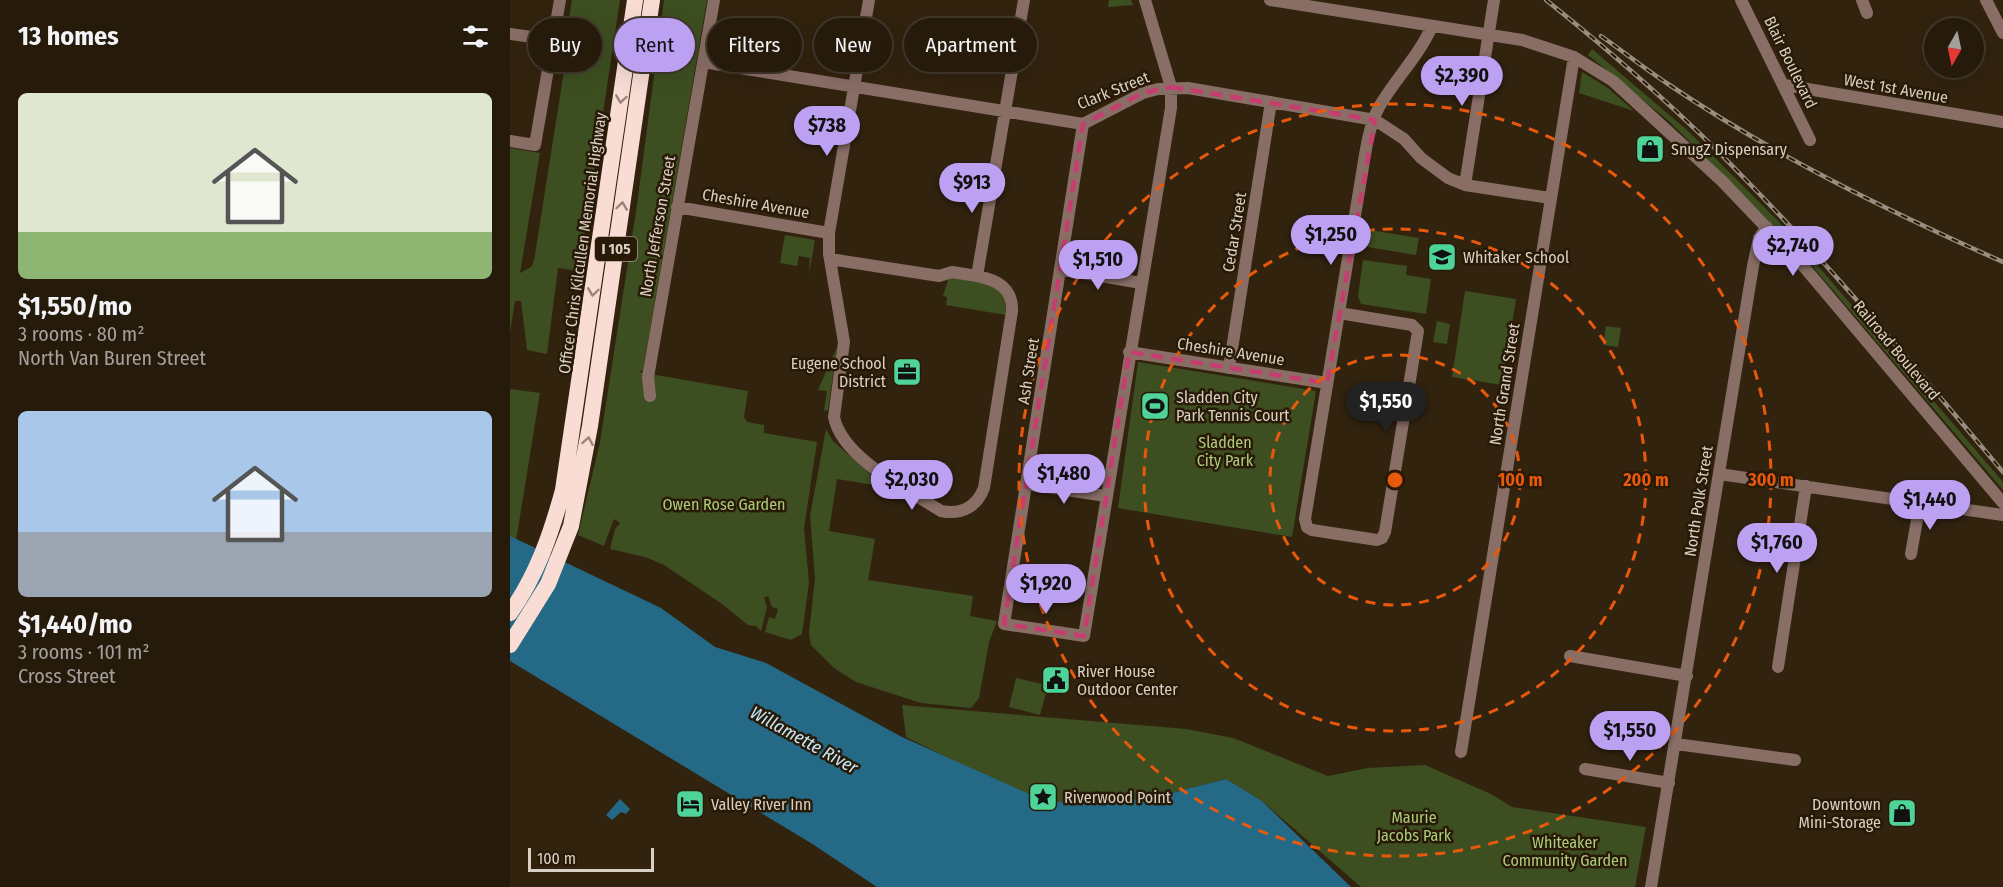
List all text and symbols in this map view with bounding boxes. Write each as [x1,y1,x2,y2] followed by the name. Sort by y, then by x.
[1760,13,1821,111] street label: Blair Boulevard
[528,18,602,72] chip: Buy
[614,18,695,72] chip: Rent
[707,18,802,72] chip: Filters
[814,18,892,72] chip: New
[904,18,1037,72] chip: Apartment
[1924,18,1984,78] north arrow
[1924,18,1984,78] map controls
[459,20,492,53] icon: filters
[18,21,119,52] text: 13 homes
[1413,56,1511,107] pin: $2,390
[1435,63,1489,87] text: $2,390
[1074,67,1153,114] street label: Clark Street
[1842,70,1950,107] street label: West 1st Avenue
[615,95,627,104] one-way arrow
[791,106,863,157] pin: $738
[555,110,610,375] street label: Officer Chris Kilcullen Memorial Highway
[808,113,846,137] text: $738
[201,132,309,240] icon: home
[1634,133,1666,165] shop icon: SnugZ Dispensary
[1671,140,1788,159] place label: SnugZ Dispensary
[636,153,679,298] street label: North Jefferson Street
[936,163,1008,214] pin: $913
[953,170,991,194] text: $913
[701,185,811,222] street label: Cheshire Avenue
[1219,190,1250,273] street label: Cedar Street
[615,201,627,211] one-way arrow
[1282,215,1380,266] pin: $1,250
[1305,222,1357,246] text: $1,250
[1744,226,1842,277] pin: $2,740
[1767,233,1819,257] text: $2,740
[595,237,637,261] road number: I 105
[1049,240,1147,291] pin: $1,510
[1426,241,1458,273] school or university icon: Whitaker School
[1073,247,1123,271] text: $1,510
[1463,248,1569,267] place label: Whitaker School
[588,288,600,297] one-way arrow
[18,291,132,322] text: $1,550/mo
[1849,297,1944,404] street label: Railroad Boulevard
[1485,321,1524,446] street label: North Grand Street
[18,322,144,346] text: 3 rooms · 80 m²
[1176,334,1286,369] street label: Cheshire Avenue
[1014,336,1043,406] street label: Ash Street
[18,346,206,370] text: North Van Buren Street
[791,354,887,391] place label: Eugene School District
[891,356,923,388] office icon: Eugene School District
[1337,382,1435,433] pin: $1,550
[1176,388,1290,425] place label: Sladden City Park Tennis Court
[1360,389,1412,413] text: $1,550
[1139,390,1171,422] sports icon: Sladden City Park Tennis Court
[1197,433,1254,470] park label: Sladden City Park
[581,436,594,446] one-way arrow
[1680,443,1717,558] street label: North Polk Street
[201,450,309,558] icon: home
[1015,454,1113,505] pin: $1,480
[863,460,961,511] pin: $2,030
[1037,461,1091,485] text: $1,480
[885,467,939,491] text: $2,030
[1498,469,1542,491] text: 100 m
[1622,469,1669,491] text: 200 m
[1747,469,1794,491] text: 300 m
[1385,470,1405,490] centre of rings
[1881,480,1979,531] pin: $1,440
[1903,487,1957,511] text: $1,440
[662,495,786,514] park label: Owen Rose Garden
[1728,523,1826,574] pin: $1,760
[1751,530,1803,554] text: $1,760
[997,564,1095,615] pin: $1,920
[1020,571,1072,595] text: $1,920
[18,609,132,640] text: $1,440/mo
[18,640,149,664] text: 3 rooms · 101 m²
[1077,662,1178,699] place label: River House Outdoor Center
[18,664,116,688] text: Cross Street
[1040,664,1072,696] public building icon: River House Outdoor Center
[746,701,862,779] water label: Willamette River
[1581,711,1679,762] pin: $1,550
[1604,718,1656,742] text: $1,550
[1027,781,1059,813] place icon: Riverwood Point
[674,788,706,820] hotel icon: Valley River Inn
[1064,788,1172,807] place label: Riverwood Point
[711,795,811,814] place label: Valley River Inn
[1799,795,1881,832] place label: Downtown Mini-Storage
[1886,797,1918,829] shop icon: Downtown Mini-Storage
[1377,808,1452,845] park label: Maurie Jacobs Park
[1503,833,1627,870] park label: Whiteaker Community Garden
[528,845,654,872] scale bar
[537,849,576,868] text: 100 m

